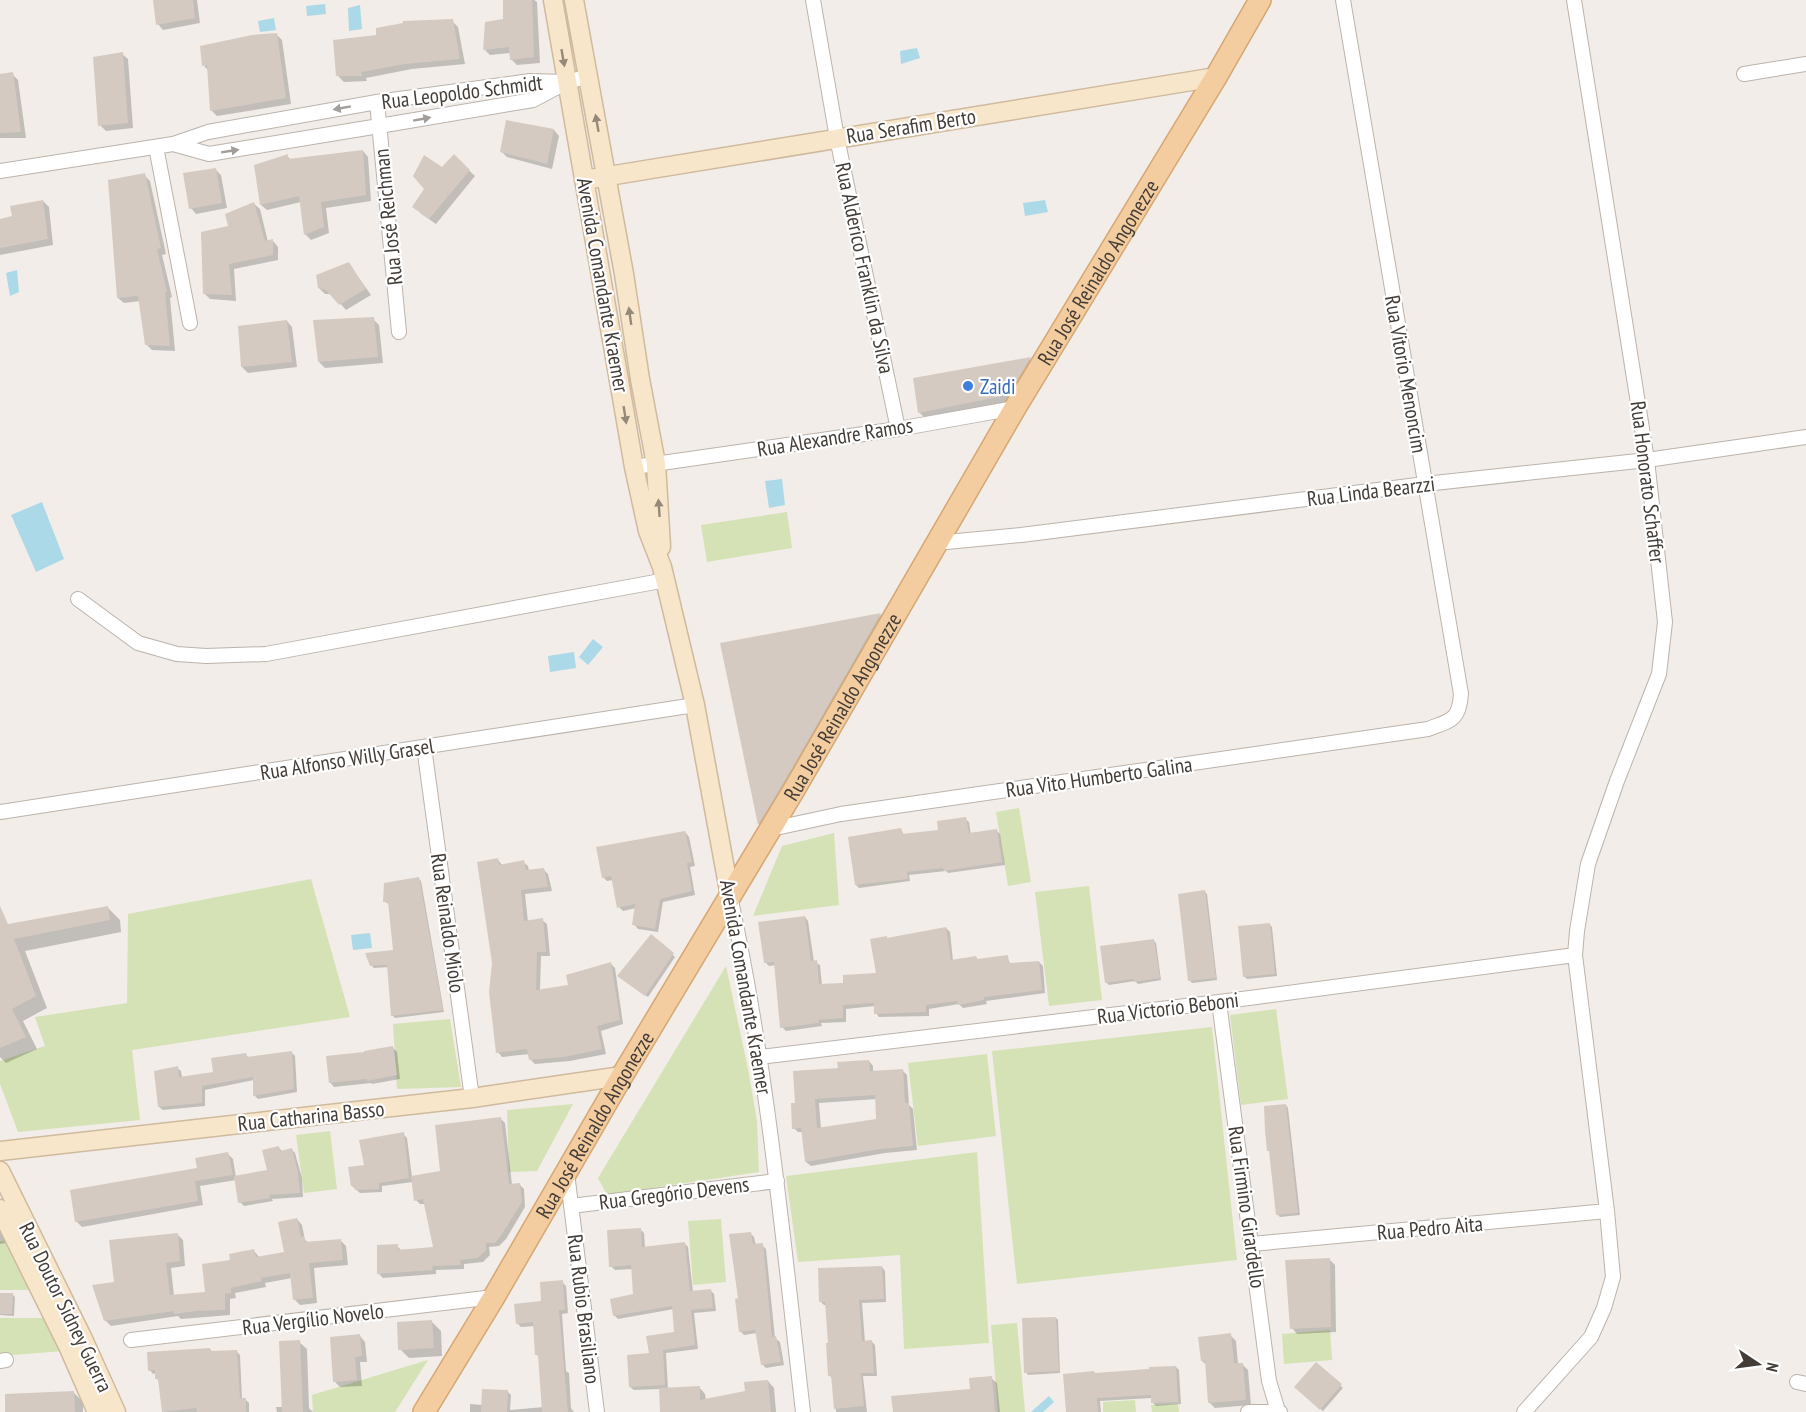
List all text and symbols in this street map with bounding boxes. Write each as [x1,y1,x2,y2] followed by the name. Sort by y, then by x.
[559,48,568,67] one-way arrow
[380,69,544,115] street label: Rua Leopoldo Schmidt
[844,102,978,150] street label: Rua Serafim Berto
[333,104,352,113] one-way arrow
[413,114,432,123] one-way arrow
[593,114,602,133] one-way arrow
[221,146,240,155] one-way arrow
[367,148,409,286] street label: Rua José Reichman
[829,160,901,376] street label: Rua Alderico Franklin da Silva
[1031,174,1164,370] street label: Rua José Reinaldo Angonezze
[571,176,635,395] street label: Avenida Comandante Kraemer
[1379,293,1433,455] street label: Rua Vitorio Menoncim
[626,306,635,325] one-way arrow
[980,373,1016,400] place label: Zaidi
[961,379,975,393] marker: Zaidi
[1625,399,1671,565] street label: Rua Honorato Schaffer
[621,406,630,425] one-way arrow
[755,411,915,463] street label: Rua Alexandre Ramos
[1305,470,1437,512] street label: Rua Linda Bearzzi
[654,499,663,518] one-way arrow
[777,608,907,805] street label: Rua José Reinaldo Angonezze
[258,732,436,786] street label: Rua Alfonso Willy Grasel
[1004,751,1194,803] street label: Rua Vito Humberto Galina
[425,851,471,995] street label: Rua Reinaldo Miolo
[714,878,778,1097] street label: Avenida Comandante Kraemer
[1096,986,1240,1030] street label: Rua Victorio Beboni
[529,1026,659,1223] street label: Rua José Reinaldo Angonezze
[236,1095,386,1137] street label: Rua Catharina Basso
[1222,1124,1272,1290] street label: Rua Firmino Girardello
[597,1170,751,1216] street label: Rua Gregório Devens
[1376,1210,1484,1246] street label: Rua Pedro Aita
[13,1217,119,1397] street label: Rua Doutor Sidney Guerra
[561,1233,607,1385] street label: Rua Rubio Brasiliano
[241,1297,385,1341] street label: Rua Vergílio Novelo
[1728,1334,1788,1394] north arrow
[1762,1361,1783,1374] text: N

